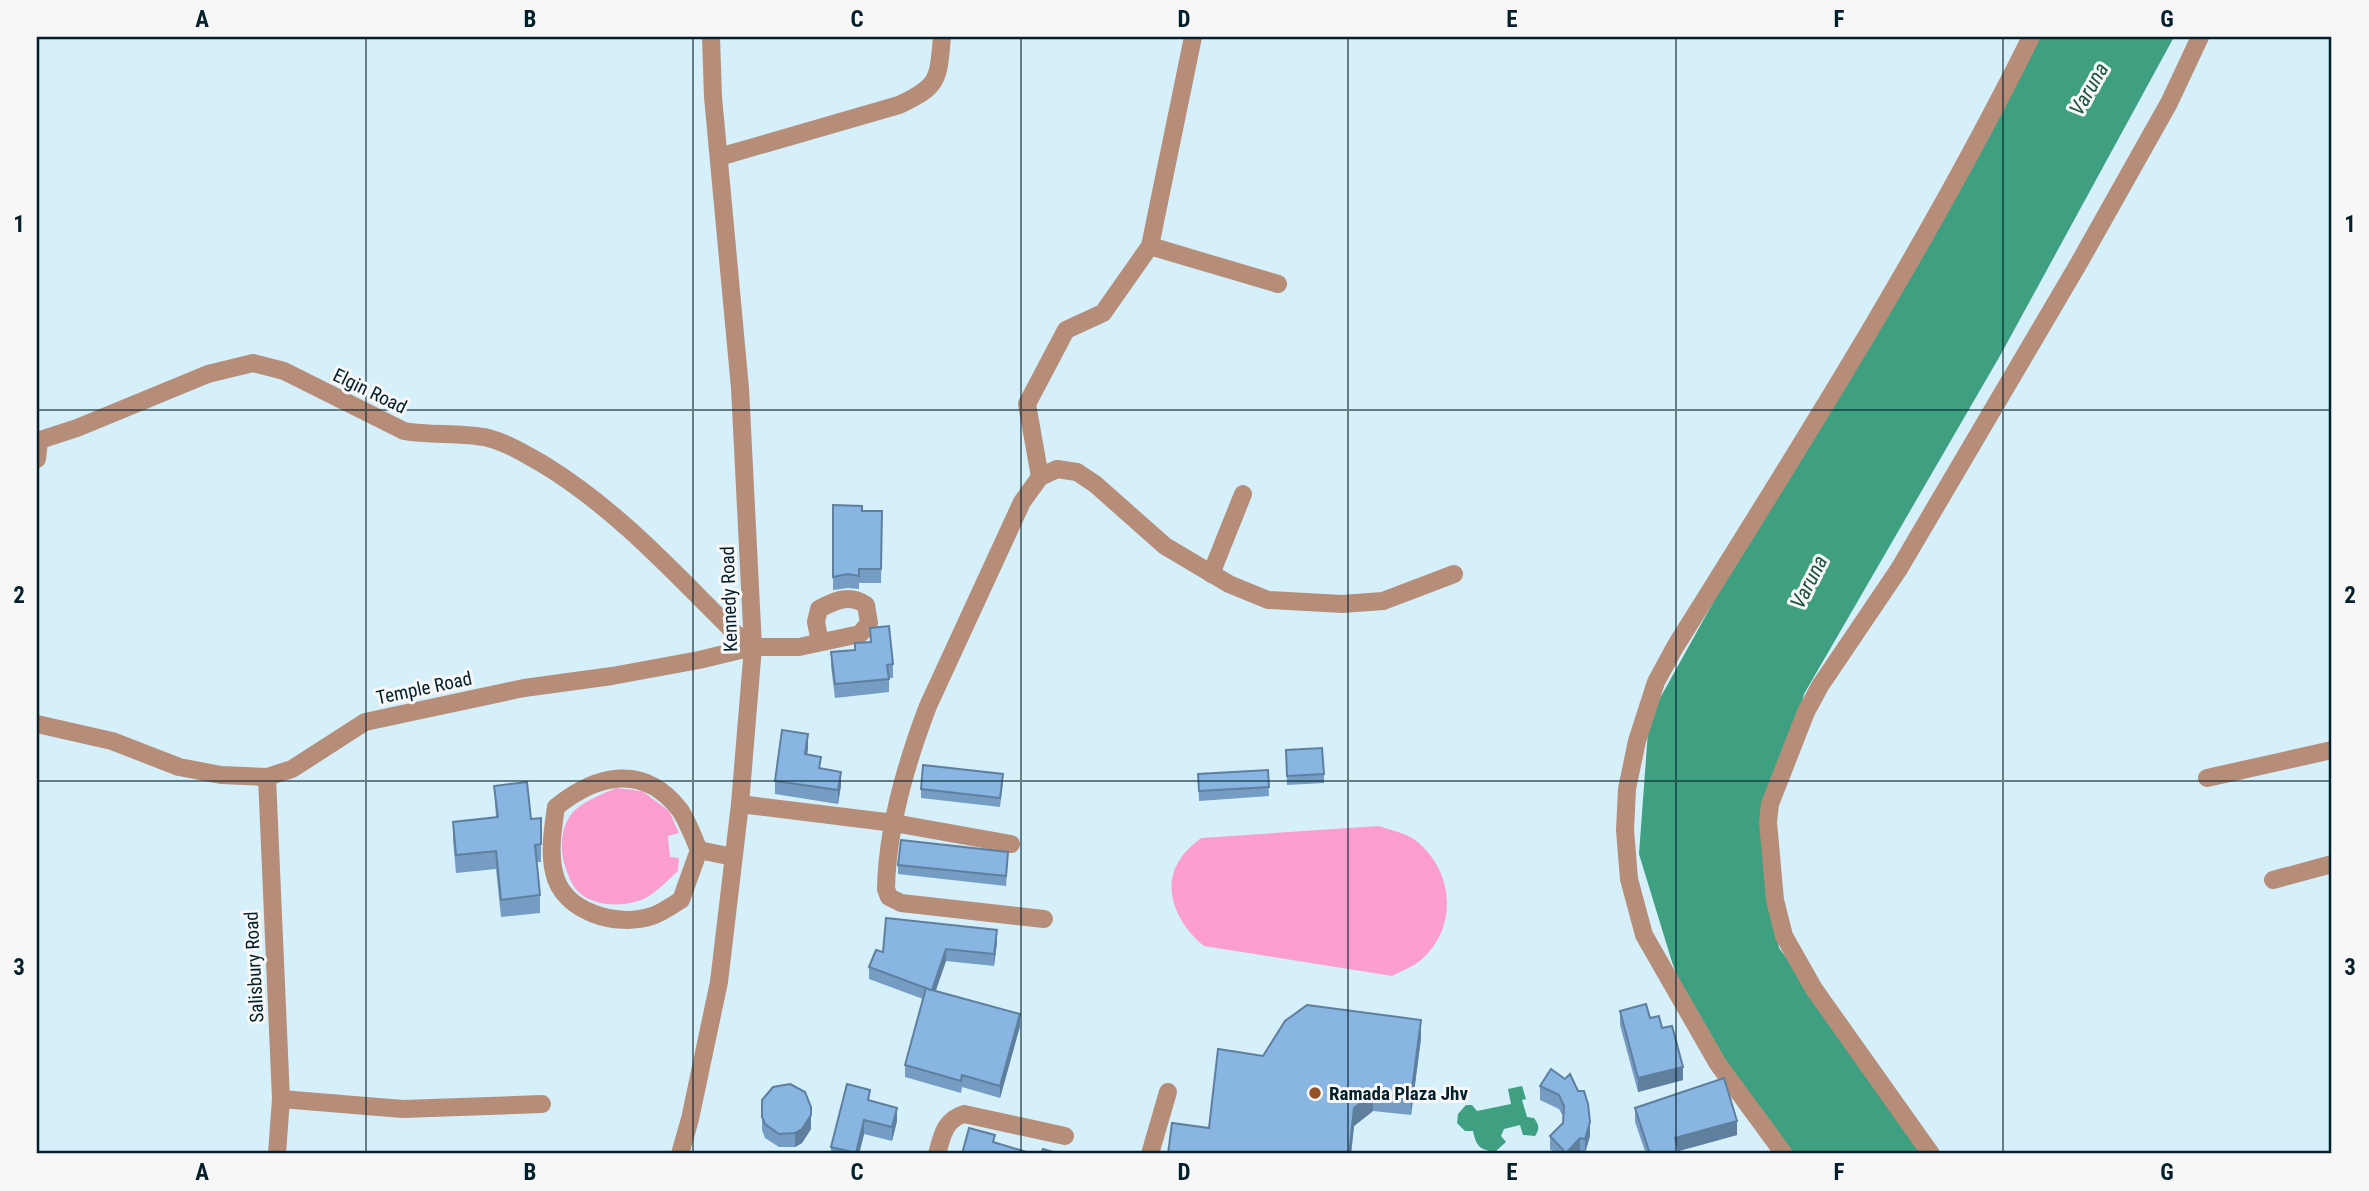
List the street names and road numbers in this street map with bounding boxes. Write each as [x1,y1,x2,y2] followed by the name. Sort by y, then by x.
[329,363,411,419] street label: Elgin Road
[716,546,742,652] street label: Kennedy Road
[374,667,474,709] street label: Temple Road
[240,911,268,1023] street label: Salisbury Road

